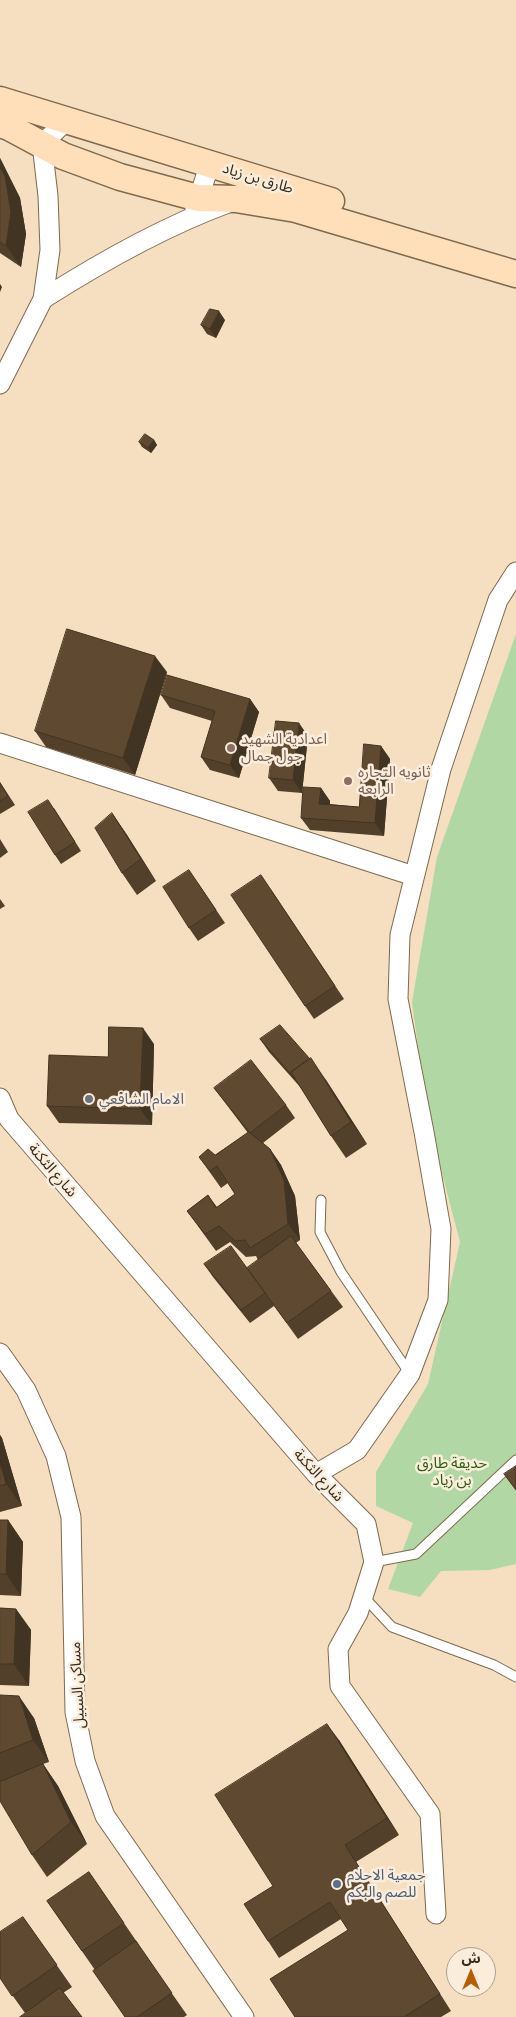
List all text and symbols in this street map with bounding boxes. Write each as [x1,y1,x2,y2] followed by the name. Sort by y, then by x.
[220,159,296,197] street label: طارق بن زياد
[241,730,327,765] place label: اعدادية الشهيد جول جمال
[225,742,237,754] marker: اعدادية الشهيد جول جمال
[358,763,431,798] place label: ثانويه التجاره الرابعه
[342,775,354,787] marker: ثانويه التجاره الرابعه
[99,1090,184,1108] place label: الامام الشافعي
[83,1093,95,1105] marker: الامام الشافعي
[25,1139,81,1201] street label: شارع الثكنة
[290,1445,348,1505] street label: شارع الثكنة
[417,1454,487,1489] park label: حديقة طارق بن زياد
[66,1641,88,1729] street label: مساكن السبيل
[347,1866,426,1901] place label: جمعية الاحلام للصم والبكم
[331,1878,343,1890] marker: جمعية الاحلام للصم والبكم
[446,1947,496,1997] north arrow
[461,1949,481,1966] text: ش

